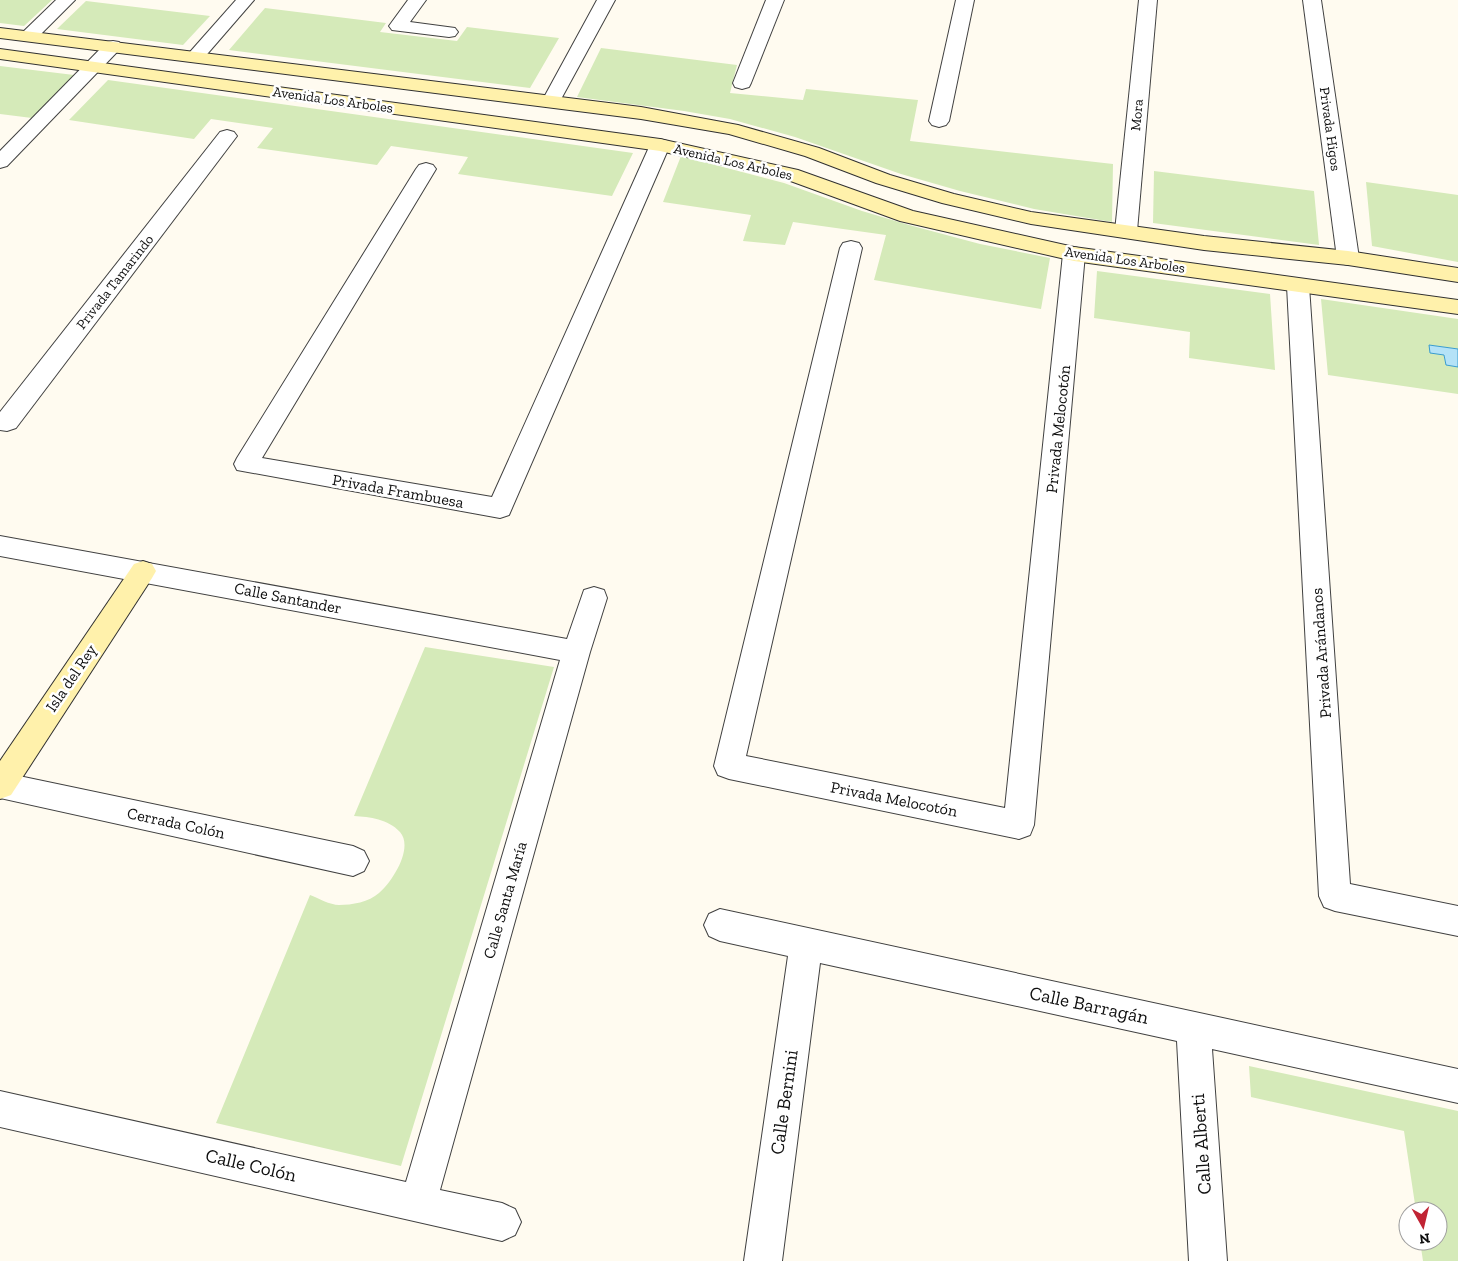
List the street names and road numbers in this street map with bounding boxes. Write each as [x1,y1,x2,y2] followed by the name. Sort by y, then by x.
[272,83,394,117] street label: Avenida Los Arboles
[1316,86,1344,172] street label: Privada Higos
[1127,98,1147,132] street label: Mora
[672,140,794,184] street label: Avenida Los Arboles
[73,231,157,333] street label: Privada Tamarindo
[1064,243,1186,277] street label: Avenida Los Arboles
[1042,363,1074,494] street label: Privada Melocotón
[331,470,465,512] street label: Privada Frambuesa
[233,578,344,618] street label: Calle Santander
[1307,587,1335,719] street label: Privada Arándanos
[42,640,101,715] street label: Isla del Rey
[829,777,960,821] street label: Privada Melocotón
[125,803,227,843] street label: Cerrada Colón
[479,839,531,961] street label: Calle Santa María
[1027,981,1151,1029] street label: Calle Barragán
[765,1048,803,1156] street label: Calle Bernini
[1186,1093,1216,1195] street label: Calle Alberti
[203,1143,299,1187] street label: Calle Colón

